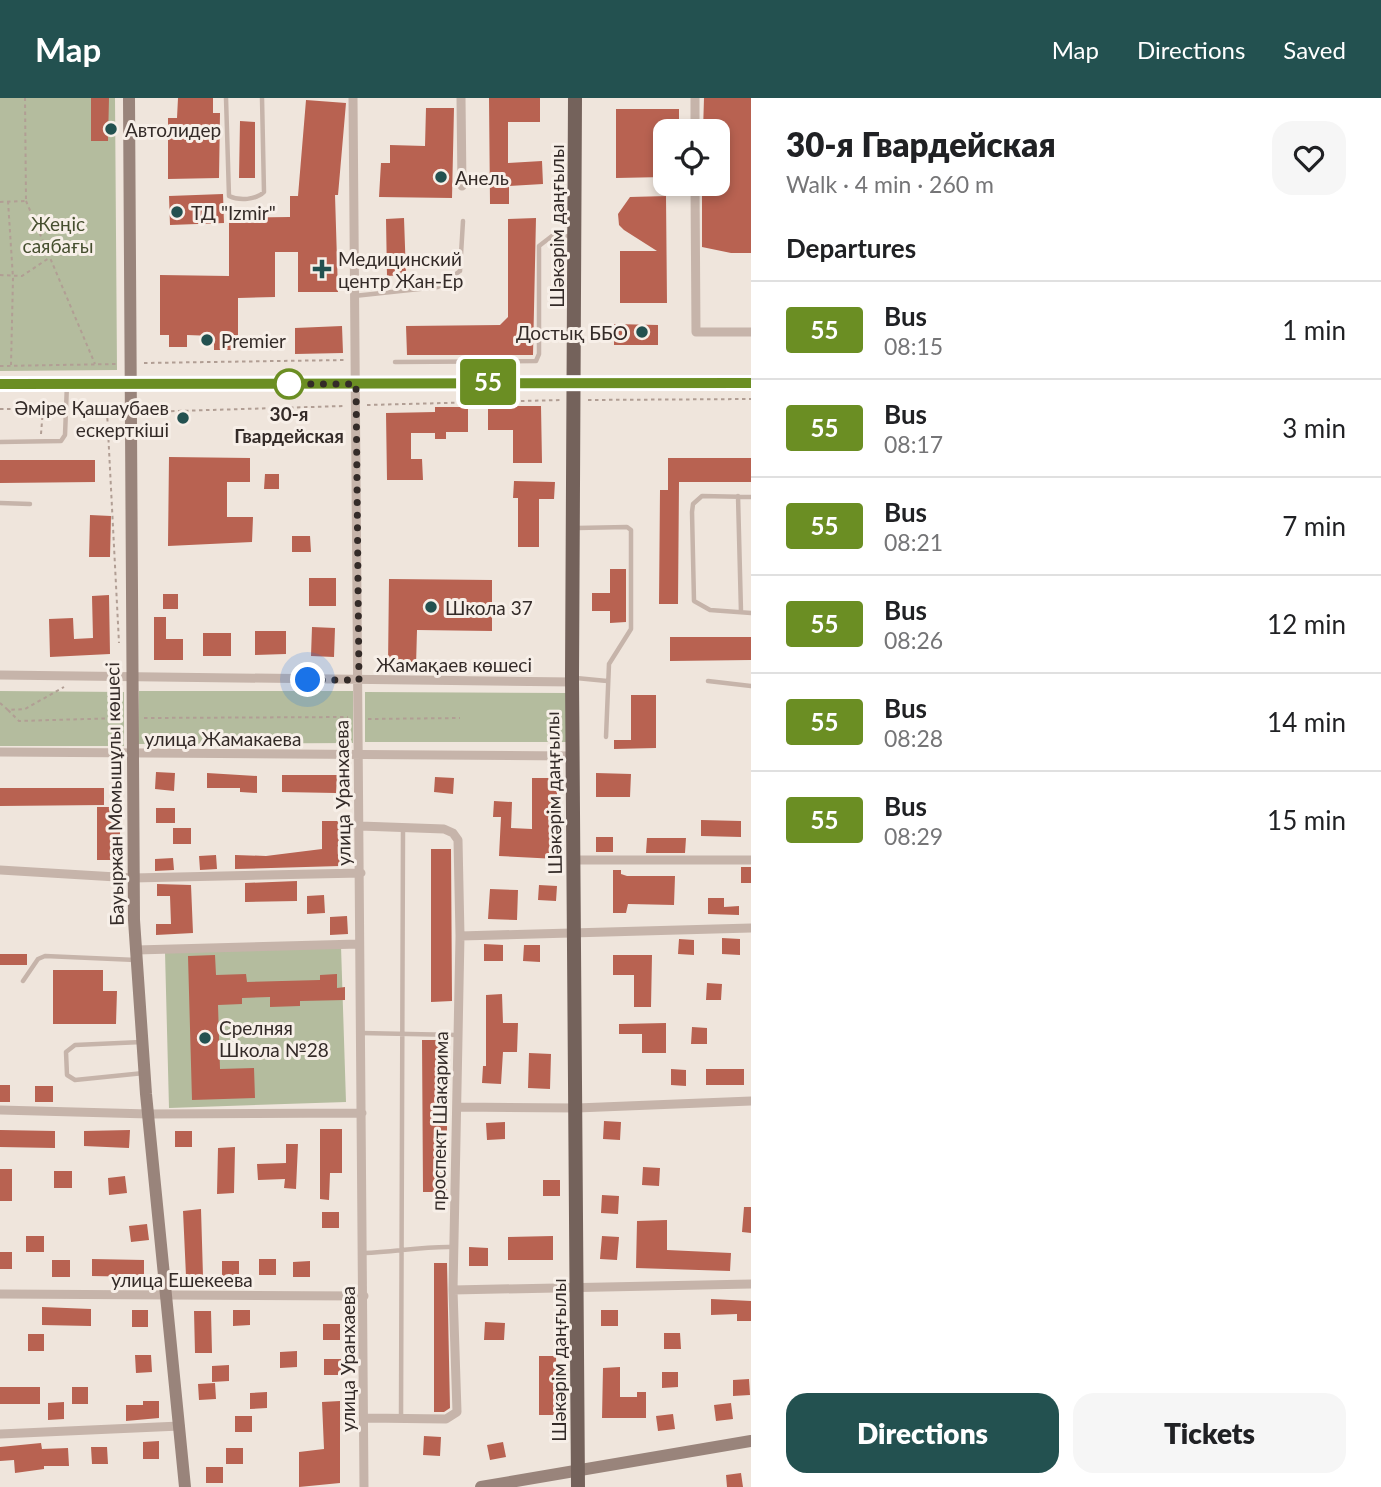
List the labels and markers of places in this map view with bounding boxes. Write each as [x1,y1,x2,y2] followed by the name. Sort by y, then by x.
[125,118,221,141] place label: Автолидер
[103,121,119,137] marker: Автолидер
[455,166,509,189] place label: Анель
[433,169,449,185] marker: Анель
[191,201,276,224] place label: ТД "Izmir"
[169,204,185,220] marker: ТД "Izmir"
[338,247,463,292] place label: Медицинский центр Жан-Ер
[312,259,332,279] marker: Медицинский центр Жан-Ер
[516,321,628,344] place label: Достық ББО
[634,324,650,340] marker: Достық ББО
[221,329,286,352] place label: Premier
[199,332,215,348] marker: Premier
[274,369,304,399] marker: 30-я Гвардейская
[14,396,169,441] place label: Әміре Қашаубаев ескерткіші
[234,402,344,447] place label: 30-я Гвардейская
[175,410,191,426] marker: Әміре Қашаубаев ескерткіші
[445,596,533,619] place label: Школа 37
[423,599,439,615] marker: Школа 37
[219,1016,329,1061] place label: Срелняя Школа №28
[197,1030,213,1046] marker: Срелняя Школа №28

